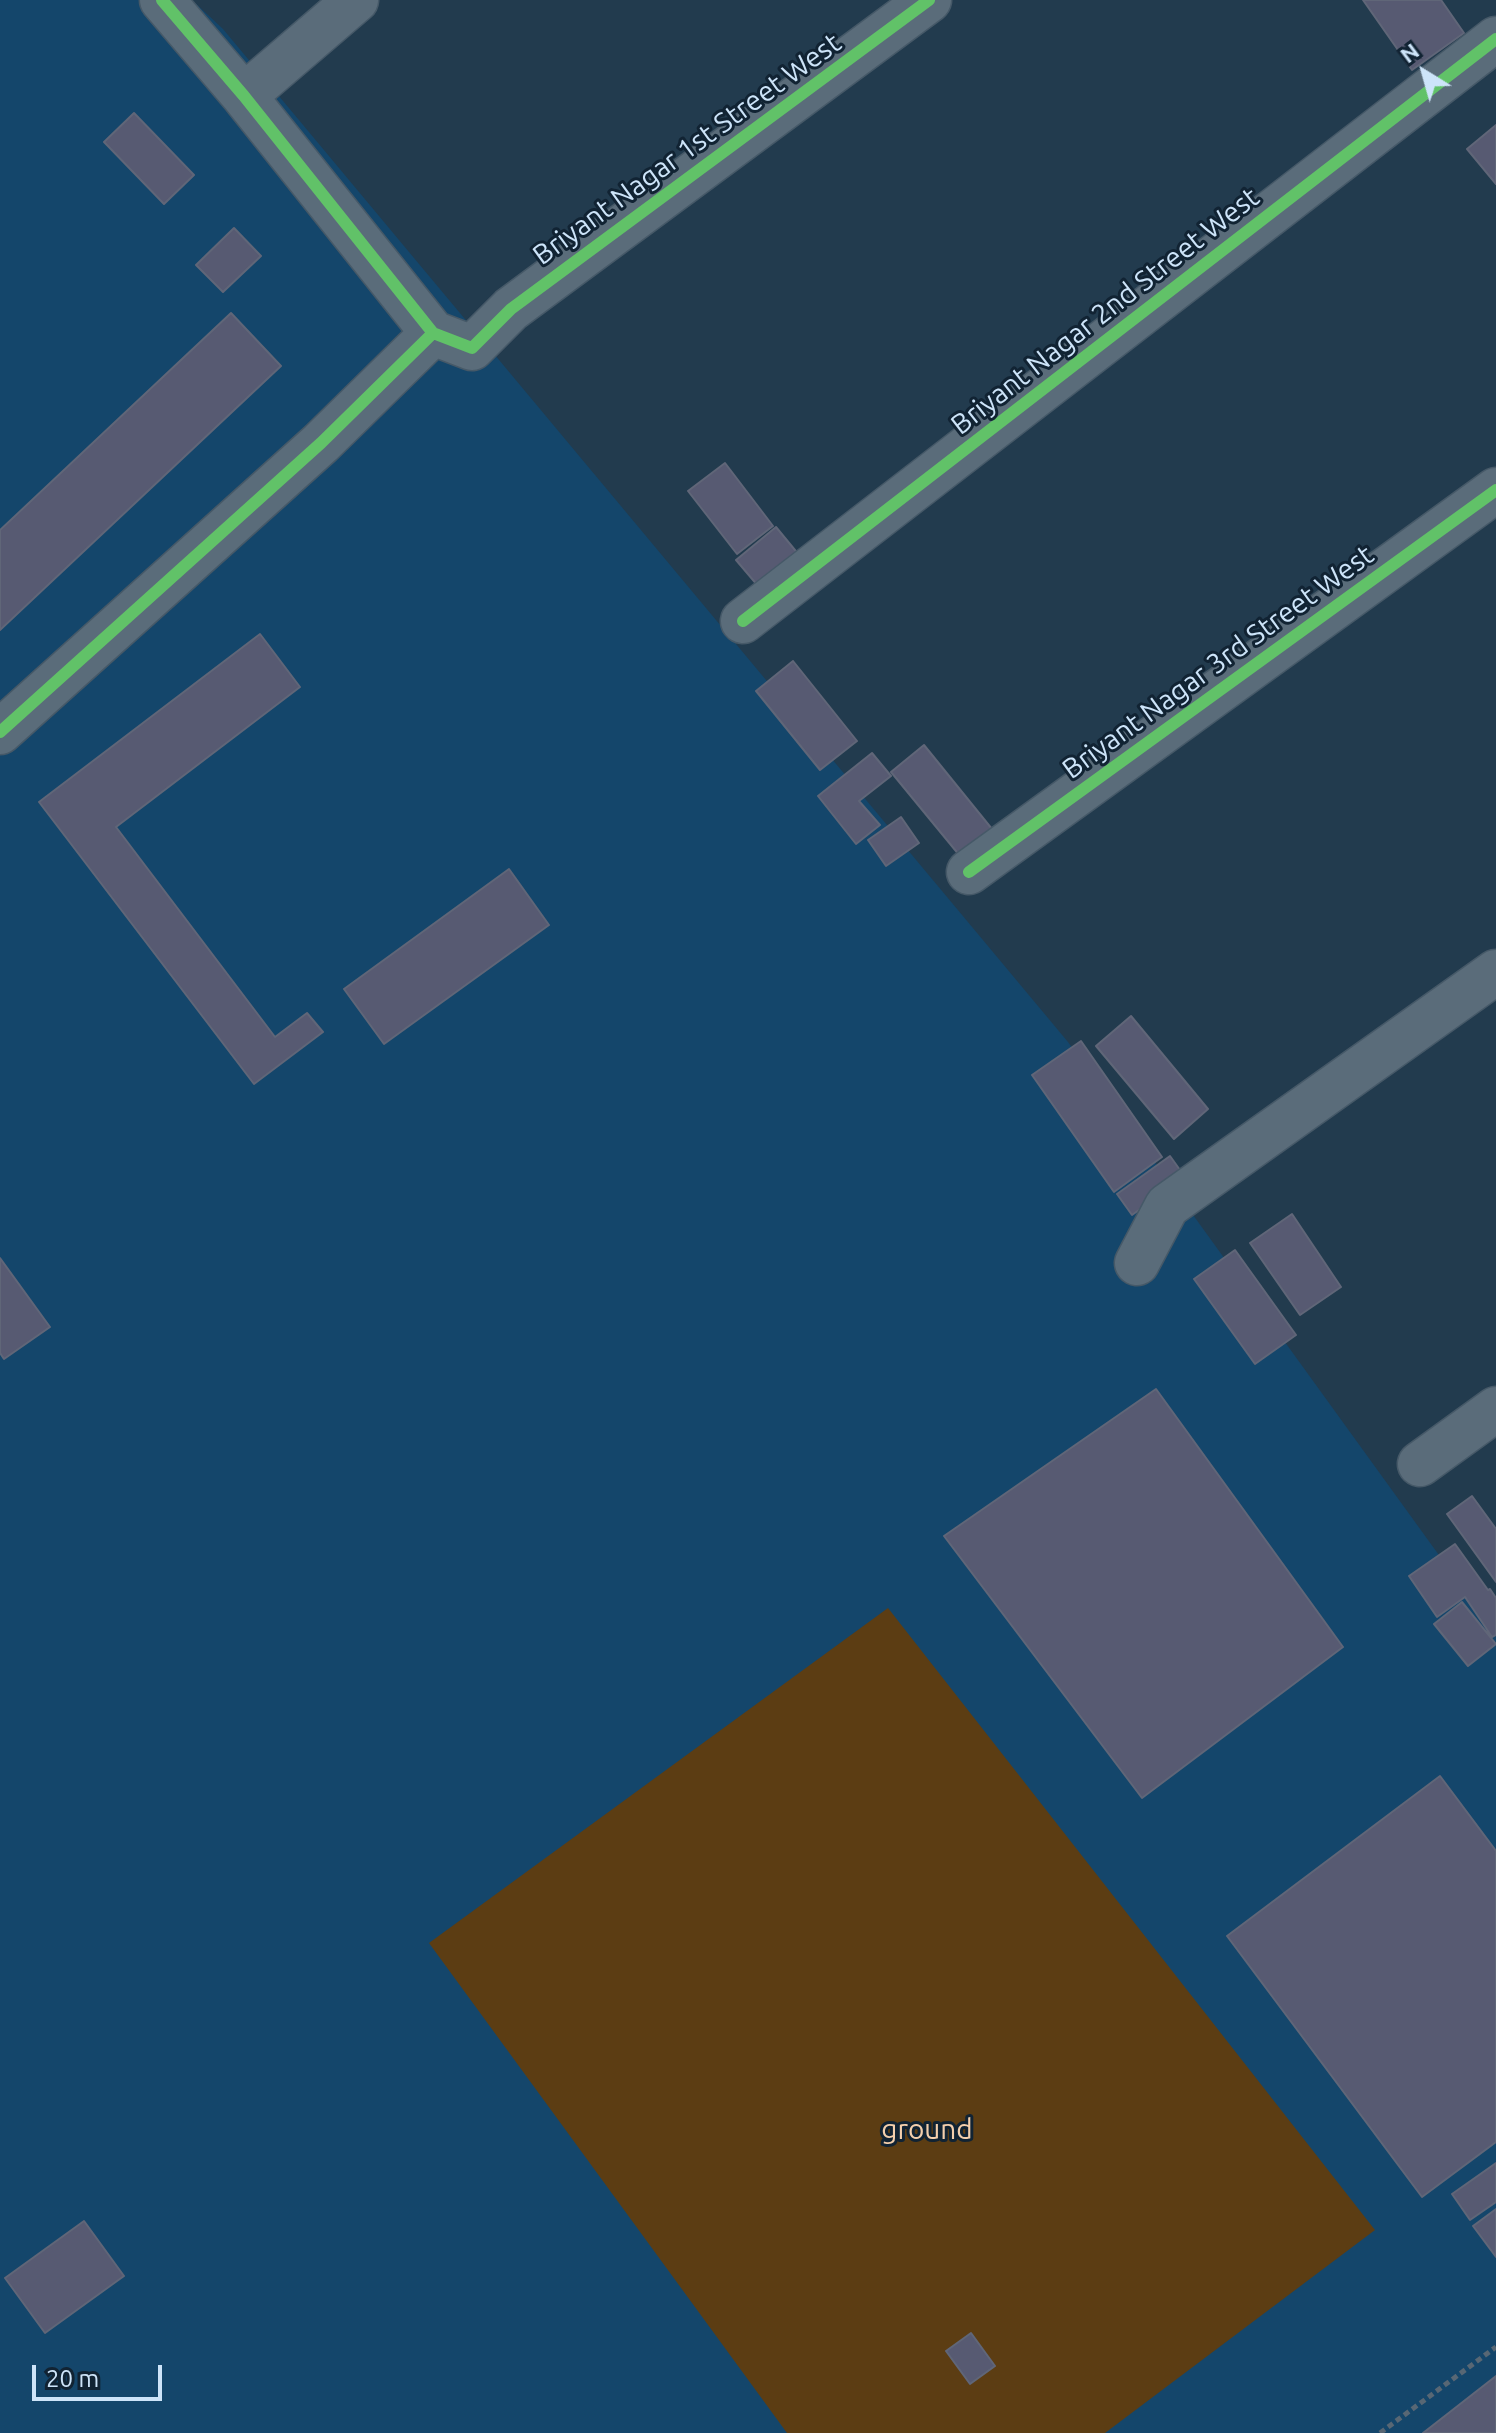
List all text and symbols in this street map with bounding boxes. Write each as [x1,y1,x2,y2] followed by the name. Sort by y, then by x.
[527,26,847,272] street label: Briyant Nagar 1st Street West
[1384,32,1464,112] north arrow
[1395,38,1423,67] text: N
[944,180,1266,442] street label: Briyant Nagar 2nd Street West
[1056,538,1380,786] street label: Briyant Nagar 3rd Street West
[881,2113,973,2147] park label: ground
[36,2349,166,2399] scale bar
[46,2365,99,2392] text: 20 m

